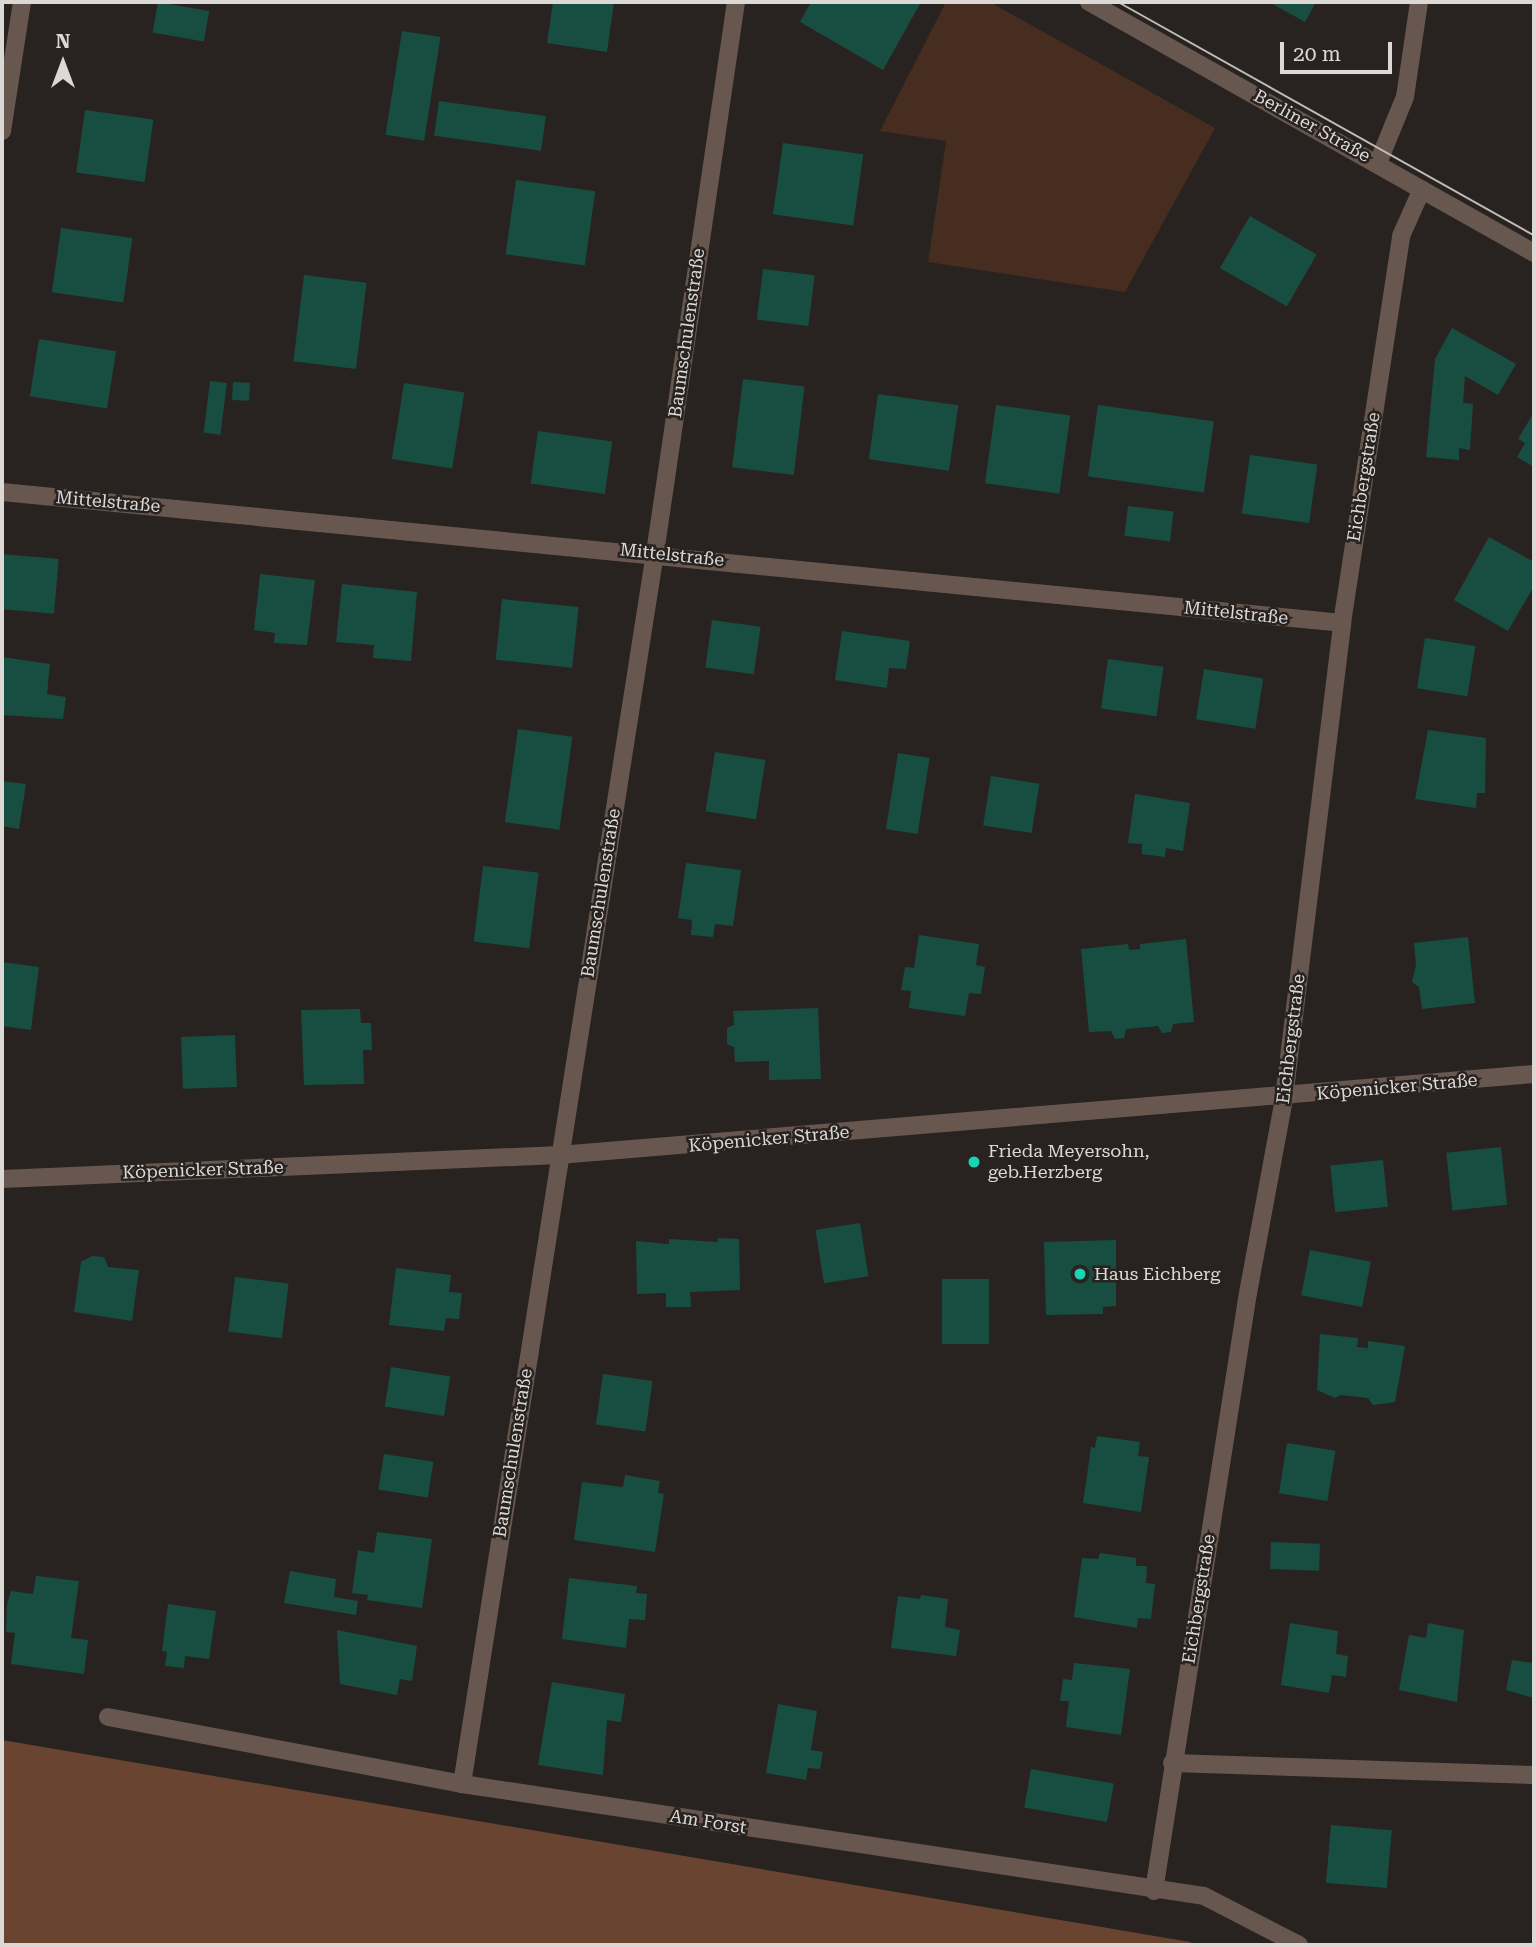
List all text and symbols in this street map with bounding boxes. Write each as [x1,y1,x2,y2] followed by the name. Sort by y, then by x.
[28,28,98,98] north arrow
[1284,28,1396,72] scale bar
[56,30,70,53] text: N
[1293,42,1341,66] text: 20 m
[1250,85,1374,167] street label: Berliner Straße
[664,247,710,419] street label: Baumschulenstraße
[1343,411,1385,543] street label: Eichbergstraße
[55,487,161,517] street label: Mittelstraße
[619,539,725,571] street label: Mittelstraße
[1183,597,1289,629] street label: Mittelstraße
[577,807,625,979] street label: Baumschulenstraße
[1272,973,1310,1105] street label: Eichbergstraße
[1316,1069,1478,1105] street label: Köpenicker Straße
[688,1121,850,1157] street label: Köpenicker Straße
[988,1141,1150,1184] place label: Frieda Meyersohn, geb.Herzberg
[966,1154,982,1170] marker: Frieda Meyersohn, geb.Herzberg
[122,1156,284,1184] street label: Köpenicker Straße
[1094,1263,1220,1285] place label: Haus Eichberg
[1072,1266,1088,1282] marker: Haus Eichberg
[489,1367,537,1539] street label: Baumschulenstraße
[1178,1533,1220,1665] street label: Eichbergstraße
[668,1805,748,1839] street label: Am Forst

